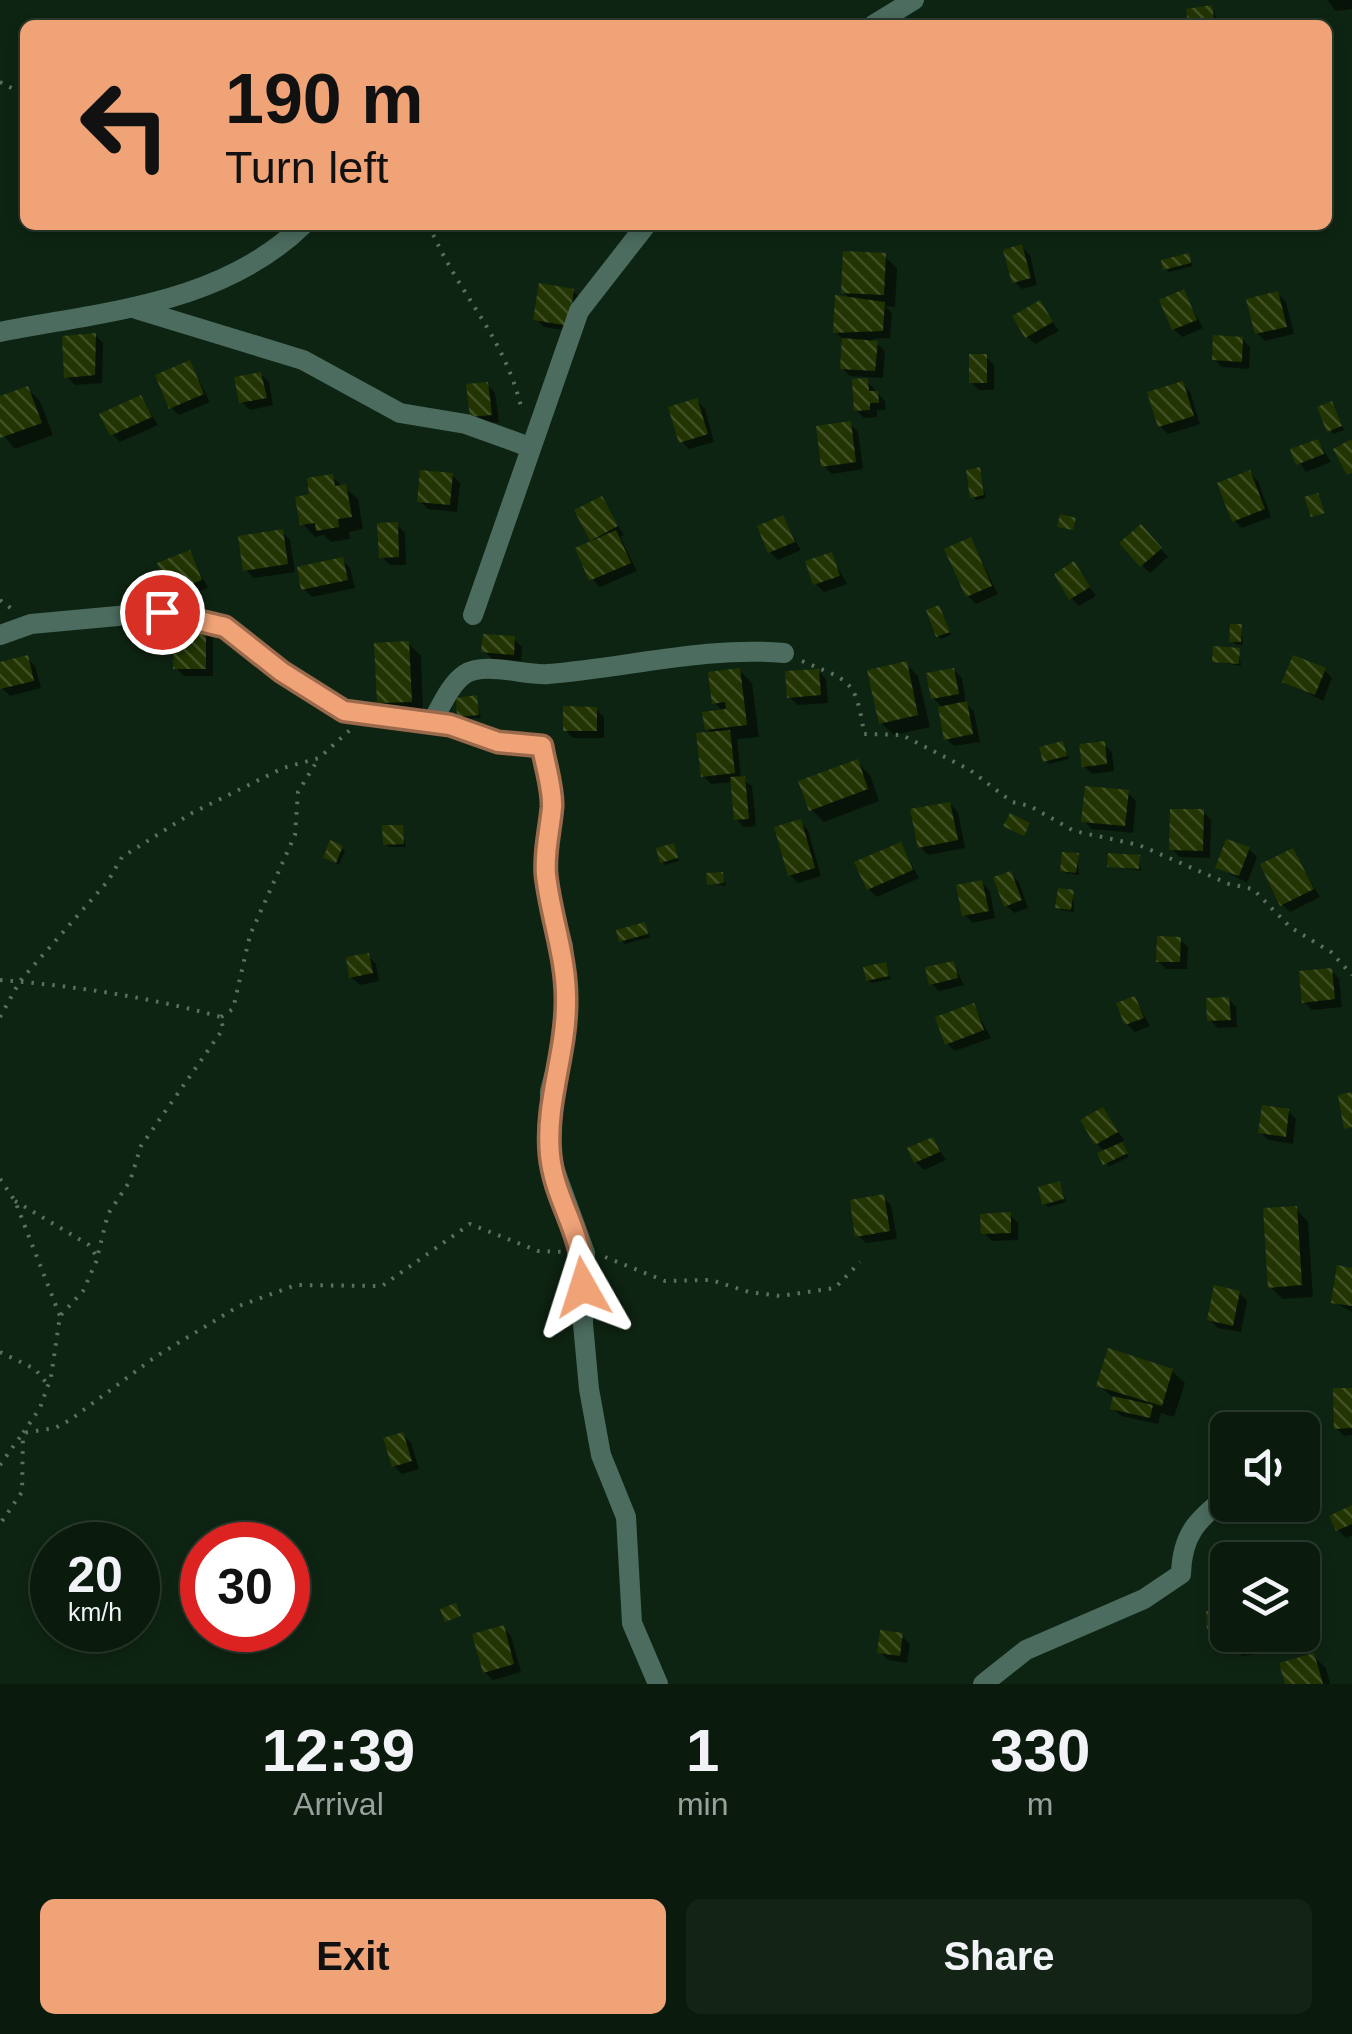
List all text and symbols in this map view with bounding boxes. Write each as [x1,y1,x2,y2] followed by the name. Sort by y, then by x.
[60,60,190,190] icon: left
[225,60,423,138] text: 190 m
[225,142,388,193] text: Turn left
[120,570,205,655] pin
[135,585,190,640] icon: arrive
[531,1235,635,1339] position arrow
[1210,1412,1320,1652] map controls
[1210,1412,1320,1522] button: sound
[180,1522,310,1652] speed limit sign: 30
[1210,1542,1320,1652] button: layers
[67,1547,123,1603] text: 20
[68,1598,122,1626] text: km/h
[262,1717,415,1784] text: 12:39
[686,1717,719,1784] text: 1
[990,1717,1090,1784] text: 330
[293,1786,384,1822] text: Arrival
[677,1786,728,1822] text: min
[1027,1786,1054,1822] text: m
[40,1899,666,2014] button: Exit
[686,1899,1312,2014] button: Share

